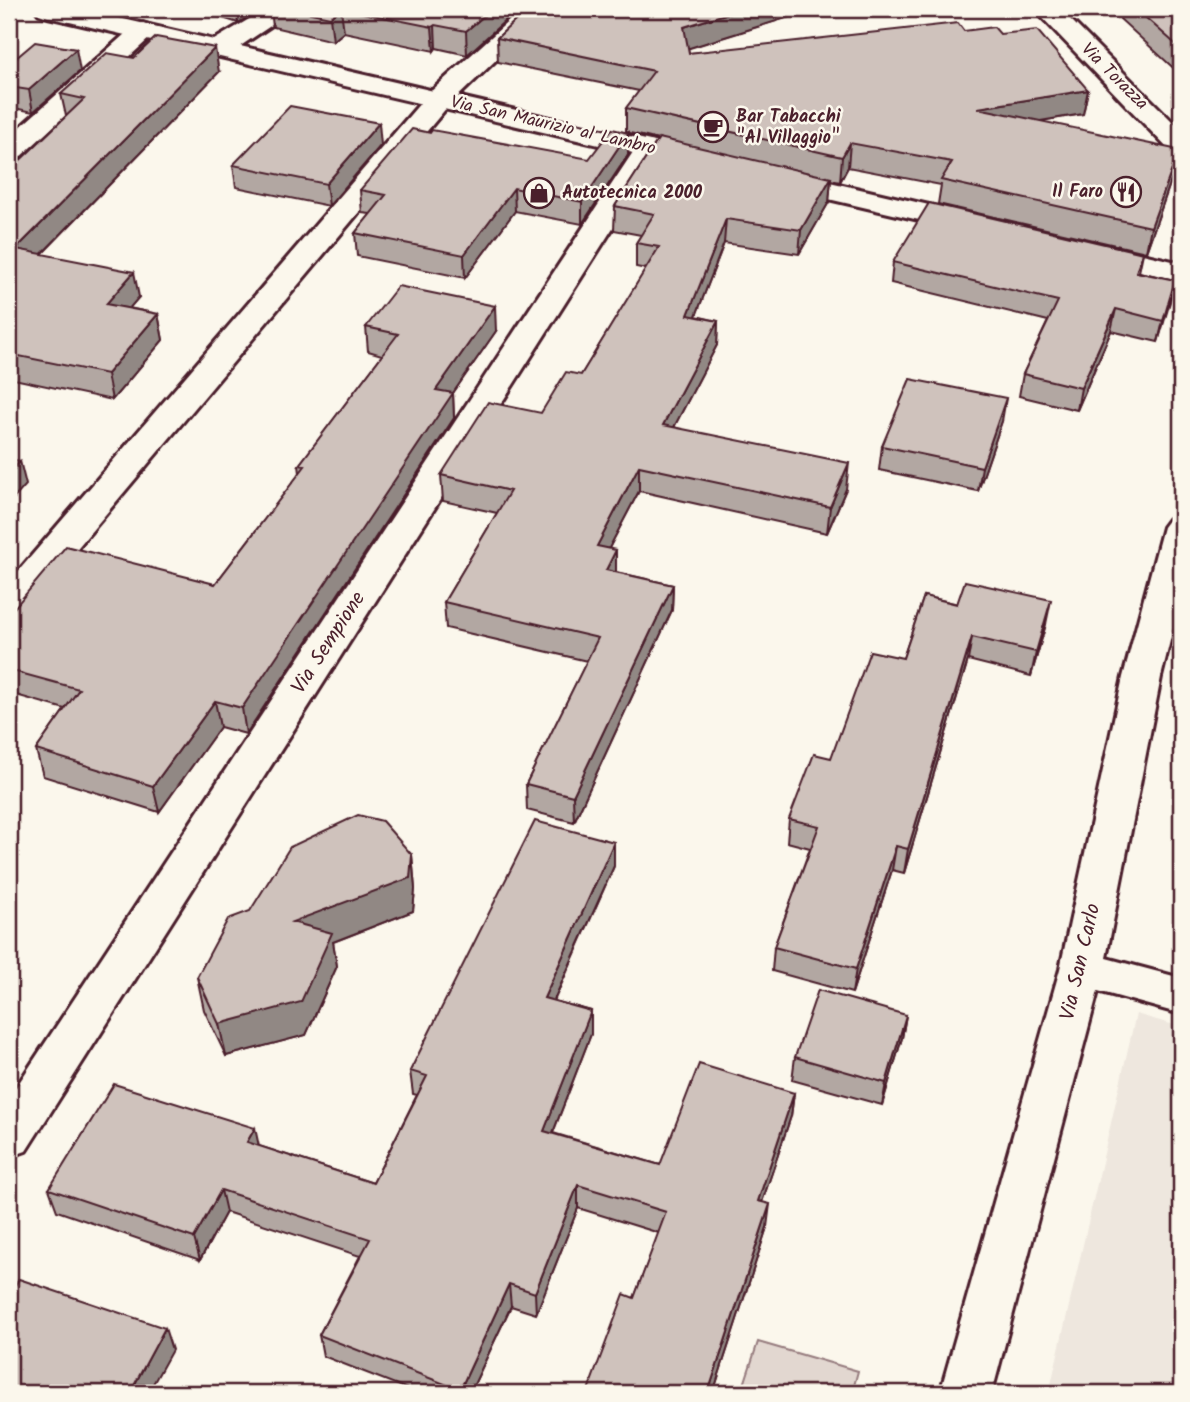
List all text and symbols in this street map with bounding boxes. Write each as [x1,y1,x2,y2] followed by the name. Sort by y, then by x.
[1073,36,1155,118] street label: Via Torazza
[448,88,658,164] street label: Via San Maurizio al Lambro
[736,103,841,153] place label: Bar Tabacchi "Al Villaggio"
[696,110,730,144] cafe icon: Bar Tabacchi "Al Villaggio"
[1109,175,1143,209] restaurant icon: Il Faro
[522,176,556,210] shop icon: Autotecnica 2000
[1052,178,1103,207] place label: Il Faro
[562,179,703,208] place label: Autotecnica 2000
[283,585,375,701] street label: Via Sempione
[1052,900,1110,1024] street label: Via San Carlo

